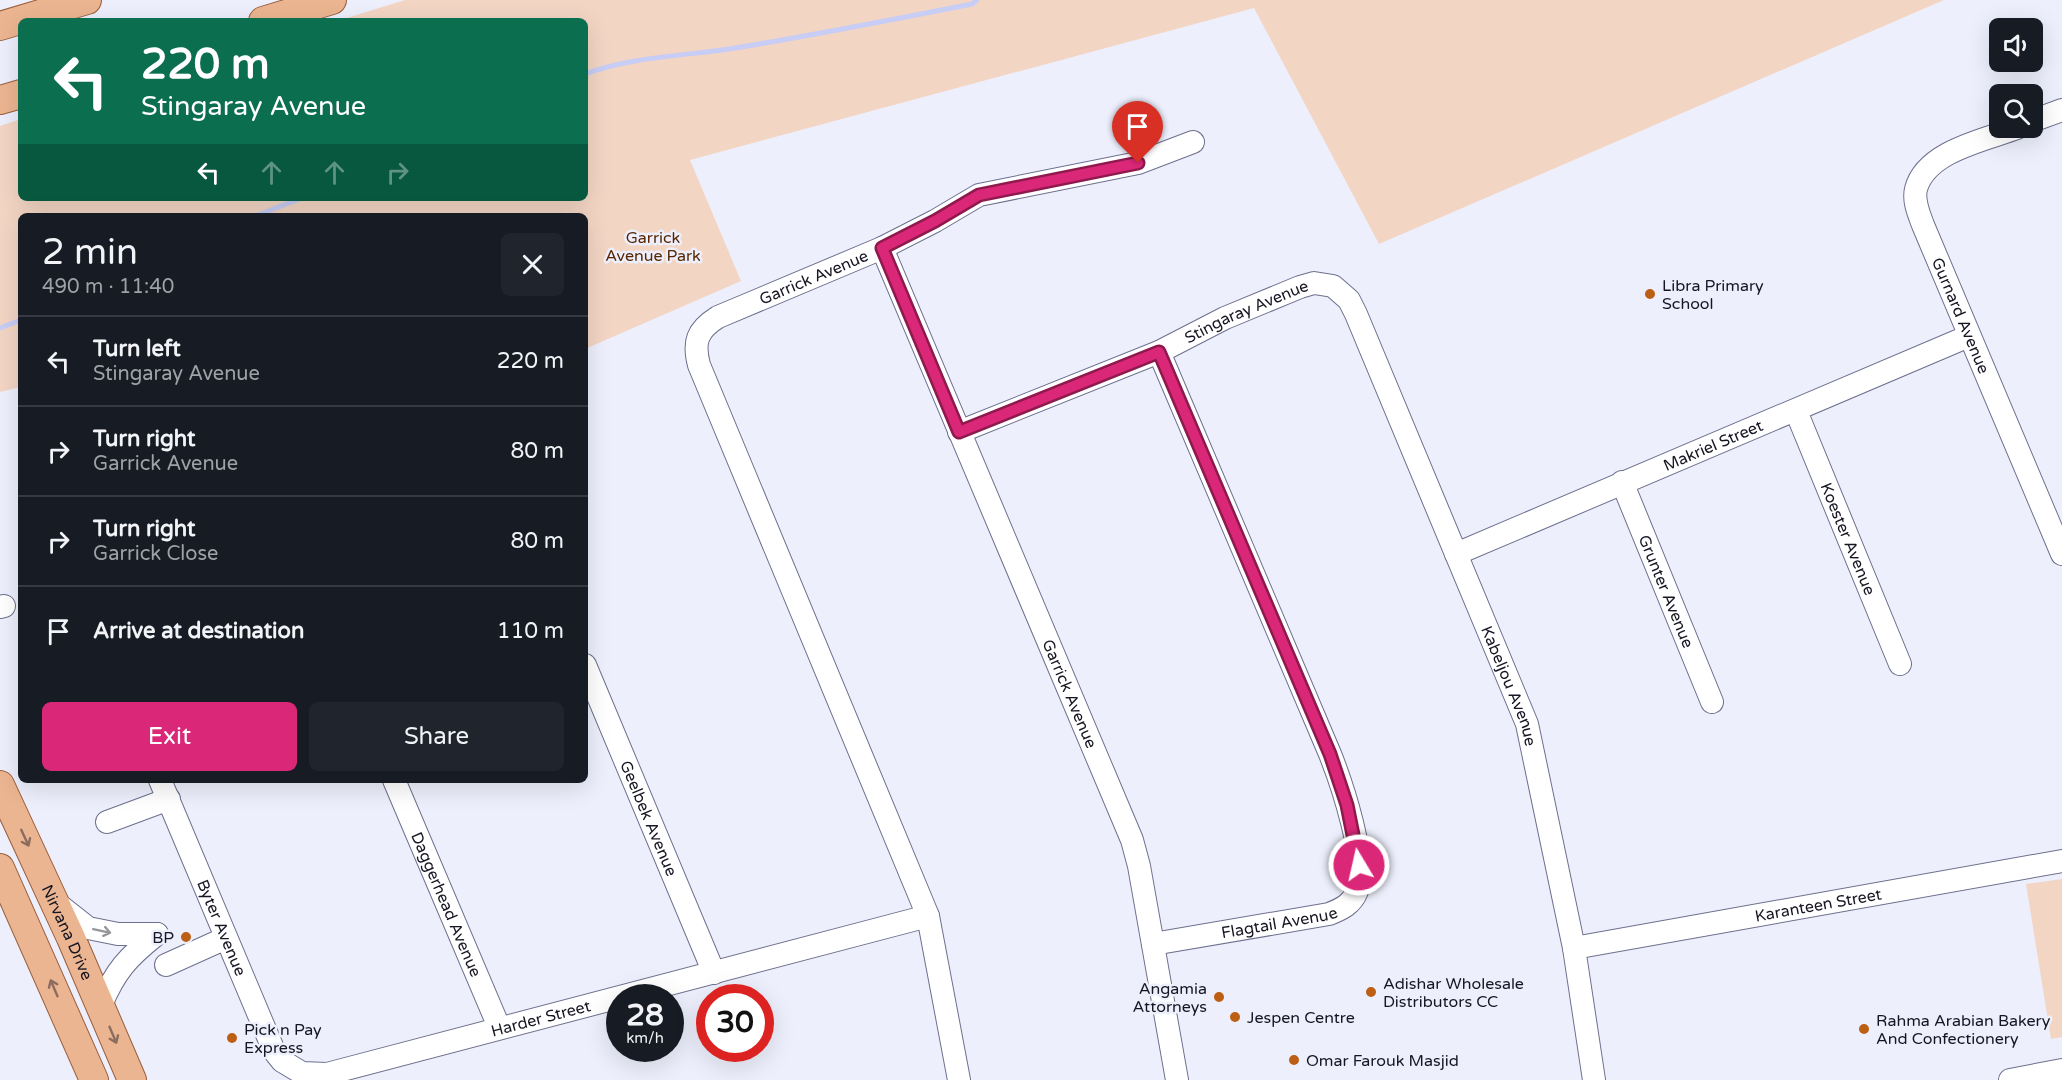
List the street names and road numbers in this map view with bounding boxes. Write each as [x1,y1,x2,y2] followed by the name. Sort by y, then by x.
[756,246,871,310] street label: Garrick Avenue
[1927,255,1994,377] street label: Gurnard Avenue
[1181,276,1311,348] street label: Stingaray Avenue
[1660,416,1766,476] street label: Makriel Street
[1816,480,1880,598] street label: Koester Avenue
[1634,532,1698,651] street label: Grunter Avenue
[1476,623,1540,748] street label: Kabeljou Avenue
[1037,637,1101,751] street label: Garrick Avenue
[615,758,681,879] street label: Geelbek Avenue
[406,829,486,980] street label: Daggerhead Avenue
[192,877,250,979] street label: Byter Avenue
[37,882,97,983] street label: Nirvana Drive
[1753,884,1883,927] street label: Karanteen Street
[1220,903,1341,943] street label: Flagtail Avenue
[489,996,593,1041] street label: Harder Street

